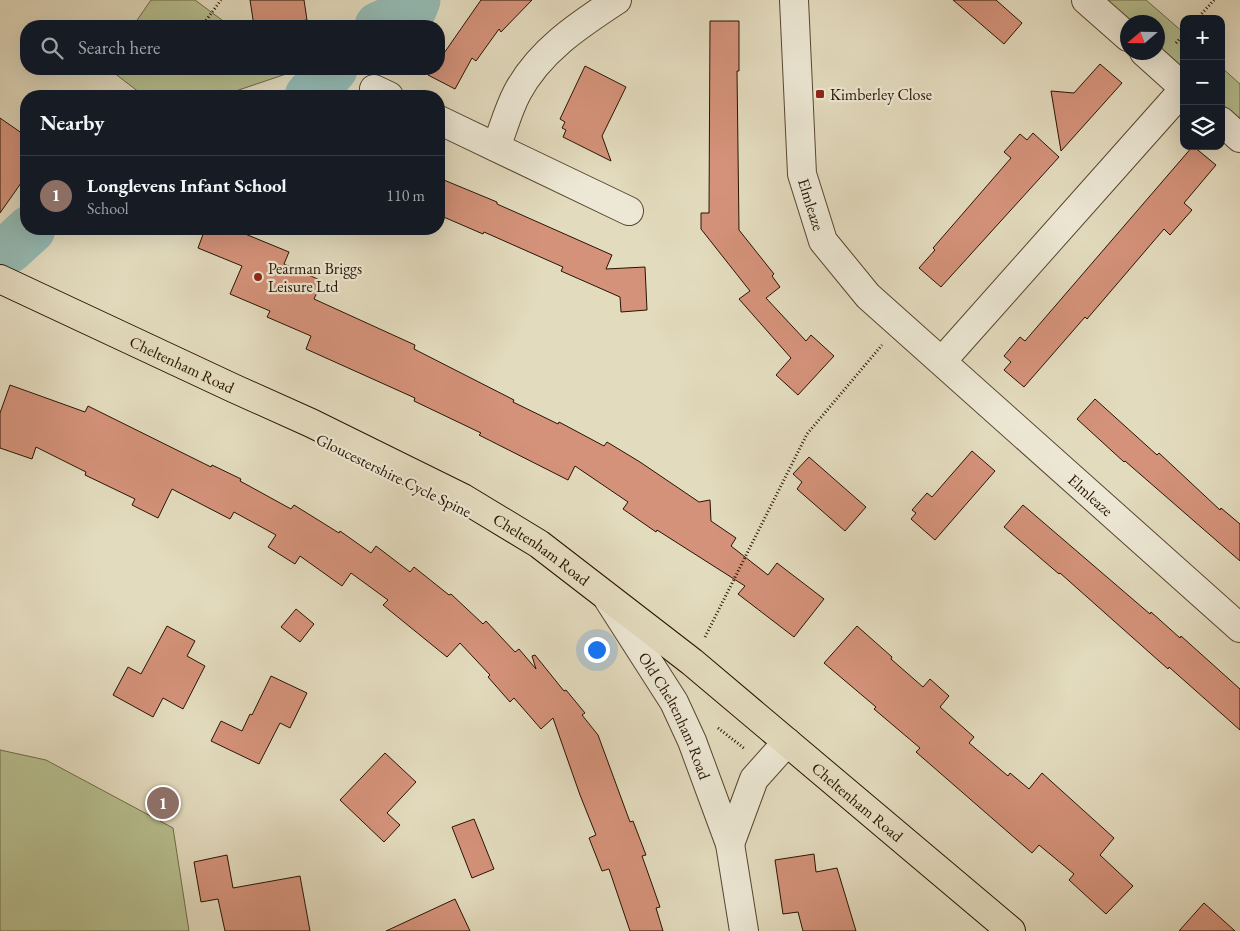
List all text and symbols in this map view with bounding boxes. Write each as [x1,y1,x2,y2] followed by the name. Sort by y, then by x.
[1120,15,1165,60] north arrow
[1180,15,1225,150] map controls
[1180,15,1225,60] button: +
[20,20,445,75] search box
[38,34,66,62] icon: search
[78,35,160,60] text: Search here
[1180,60,1225,105] button: −
[830,84,932,105] place label: Kimberley Close
[814,88,826,100] marker: Kimberley Close
[1180,105,1225,150] button: layers
[40,109,104,136] text: Nearby
[87,173,287,198] text: Longlevens Infant School
[793,176,829,233] street label: Elmleaze
[52,185,60,206] text: 1
[386,185,425,206] text: 110 m
[87,198,129,219] text: School
[268,258,362,297] place label: Pearman Briggs Leisure Ltd
[252,271,264,283] marker: Pearman Briggs Leisure Ltd
[126,331,238,399] street label: Cheltenham Road
[313,429,475,522] street label: Gloucestershire Cycle Spine
[1063,469,1117,521] street label: Elmleaze
[489,509,595,591] street label: Cheltenham Road
[584,637,610,663] your location
[634,648,716,783] street label: Old Cheltenham Road
[807,758,908,847] street label: Cheltenham Road
[147,784,179,822] pin: 1

